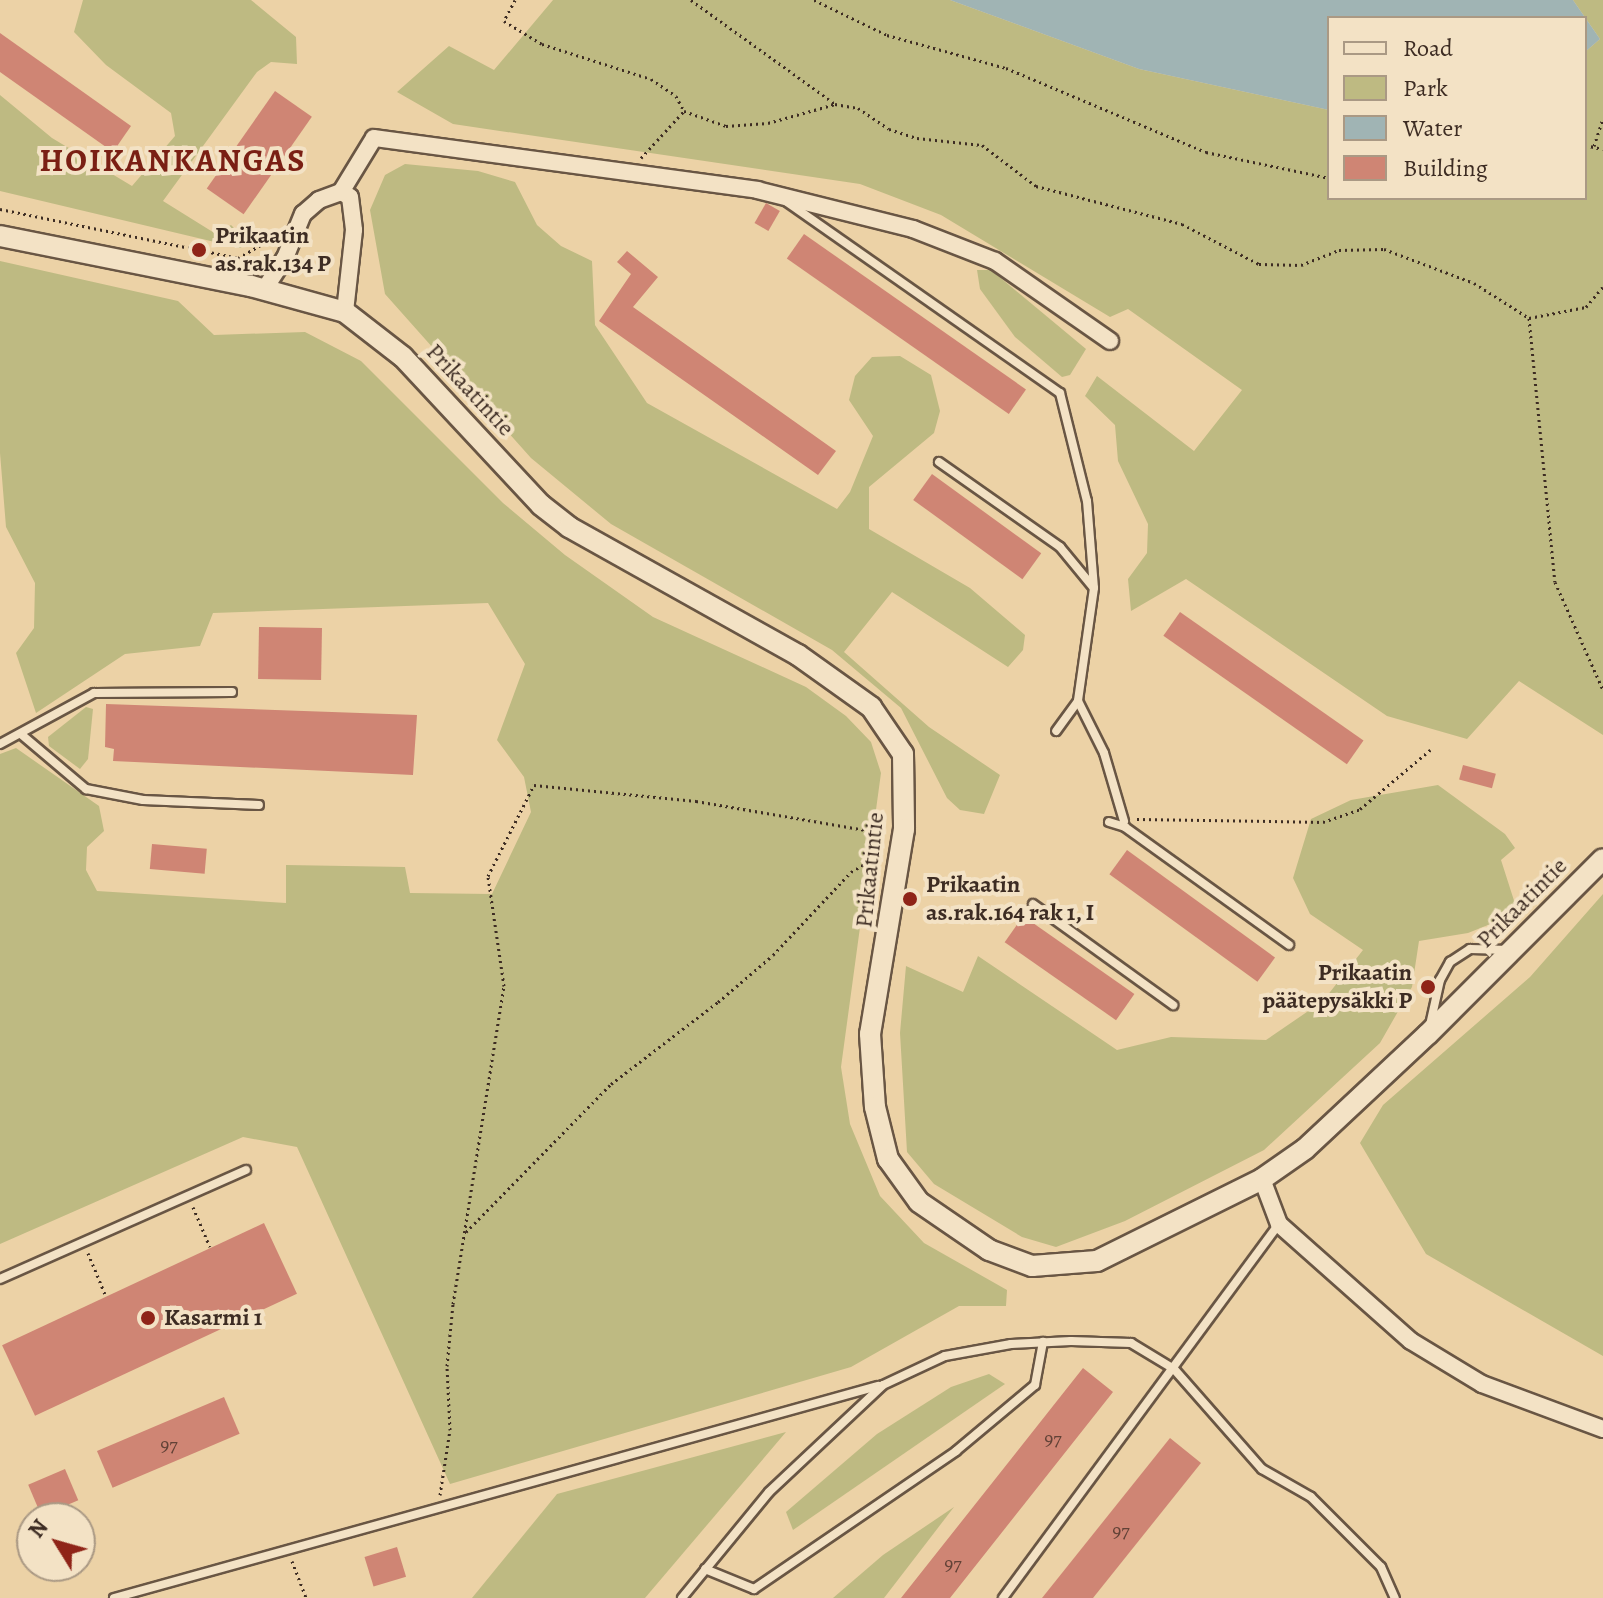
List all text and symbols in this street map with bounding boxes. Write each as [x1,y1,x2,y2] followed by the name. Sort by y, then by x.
[1327,16,1587,200] legend
[1403,32,1453,64] text: Road
[1403,72,1448,104] text: Park
[1403,112,1463,144] text: Water
[39,141,307,179] district label: HOIKANKANGAS
[1403,152,1488,184] text: Building
[215,222,331,278] place label: Prikaatin as.rak.134 P
[190,241,208,259] marker: Prikaatin as.rak.134 P
[420,338,520,442] street label: Prikaatintie
[850,811,890,929] street label: Prikaatintie
[1471,852,1573,954] street label: Prikaatintie
[926,871,1095,927] place label: Prikaatin as.rak.164 rak 1, I
[901,890,919,908] marker: Prikaatin as.rak.164 rak 1, I
[1262,959,1412,1015] place label: Prikaatin päätepysäkki P
[1419,978,1437,996] marker: Prikaatin päätepysäkki P
[164,1304,262,1332] place label: Kasarmi 1
[139,1309,157,1327] marker: Kasarmi 1
[1044,1426,1062,1450] house number: 97
[160,1432,178,1456] house number: 97
[16,1502,96,1582] north arrow
[22,1513,55,1544] text: N
[1112,1518,1130,1542] house number: 97
[944,1551,962,1575] house number: 97

